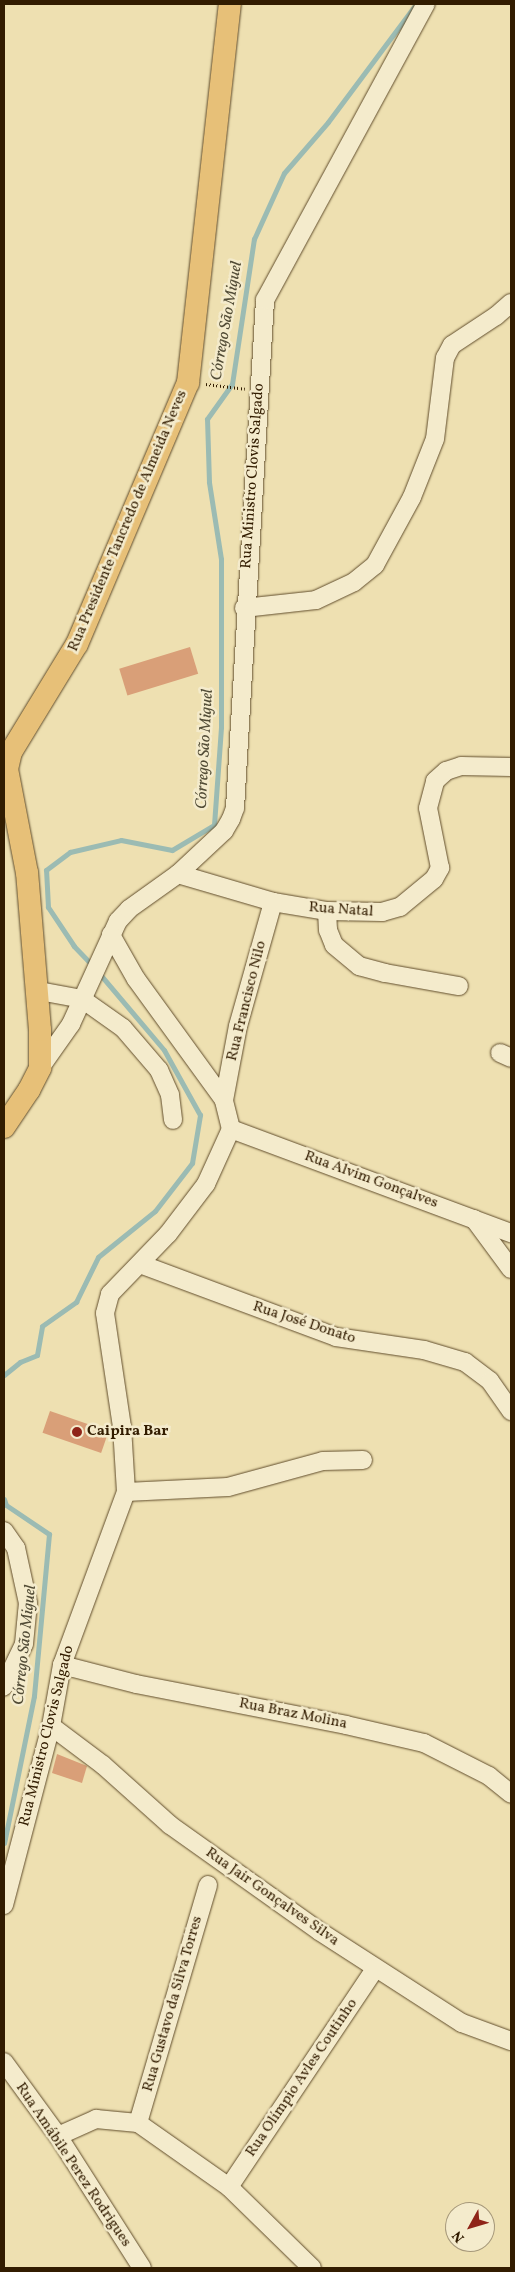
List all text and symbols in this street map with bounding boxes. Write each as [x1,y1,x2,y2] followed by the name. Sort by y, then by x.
[207,260,247,382] water label: Córrego São Miguel
[238,383,268,569] street label: Rua Ministro Clovis Salgado
[64,387,192,655] street label: Rua Presidente Tancredo de Almeida Neves
[192,688,218,810] water label: Córrego São Miguel
[308,899,374,921] street label: Rua Natal
[223,939,271,1063] street label: Rua Francisco Nilo
[302,1147,440,1213] street label: Rua Alvim Gonçalves
[250,1298,358,1348] street label: Rua José Donato
[87,1423,168,1441] place label: Caipira Bar
[71,1426,83,1438] marker: Caipira Bar
[9,1584,41,1706] water label: Córrego São Miguel
[16,1644,78,1828] street label: Rua Ministro Clovis Salgado
[237,1695,349,1733] street label: Rua Braz Molina
[202,1844,342,1950] street label: Rua Jair Gonçalves Silva
[139,1914,207,2094] street label: Rua Gustavo da Silva Torres
[242,1995,362,2161] street label: Rua Olímpio Avles Coutinho
[11,2080,135,2250] street label: Rua Amábile Perez Rodrigues
[445,2202,495,2252] north arrow
[448,2226,469,2246] text: N

